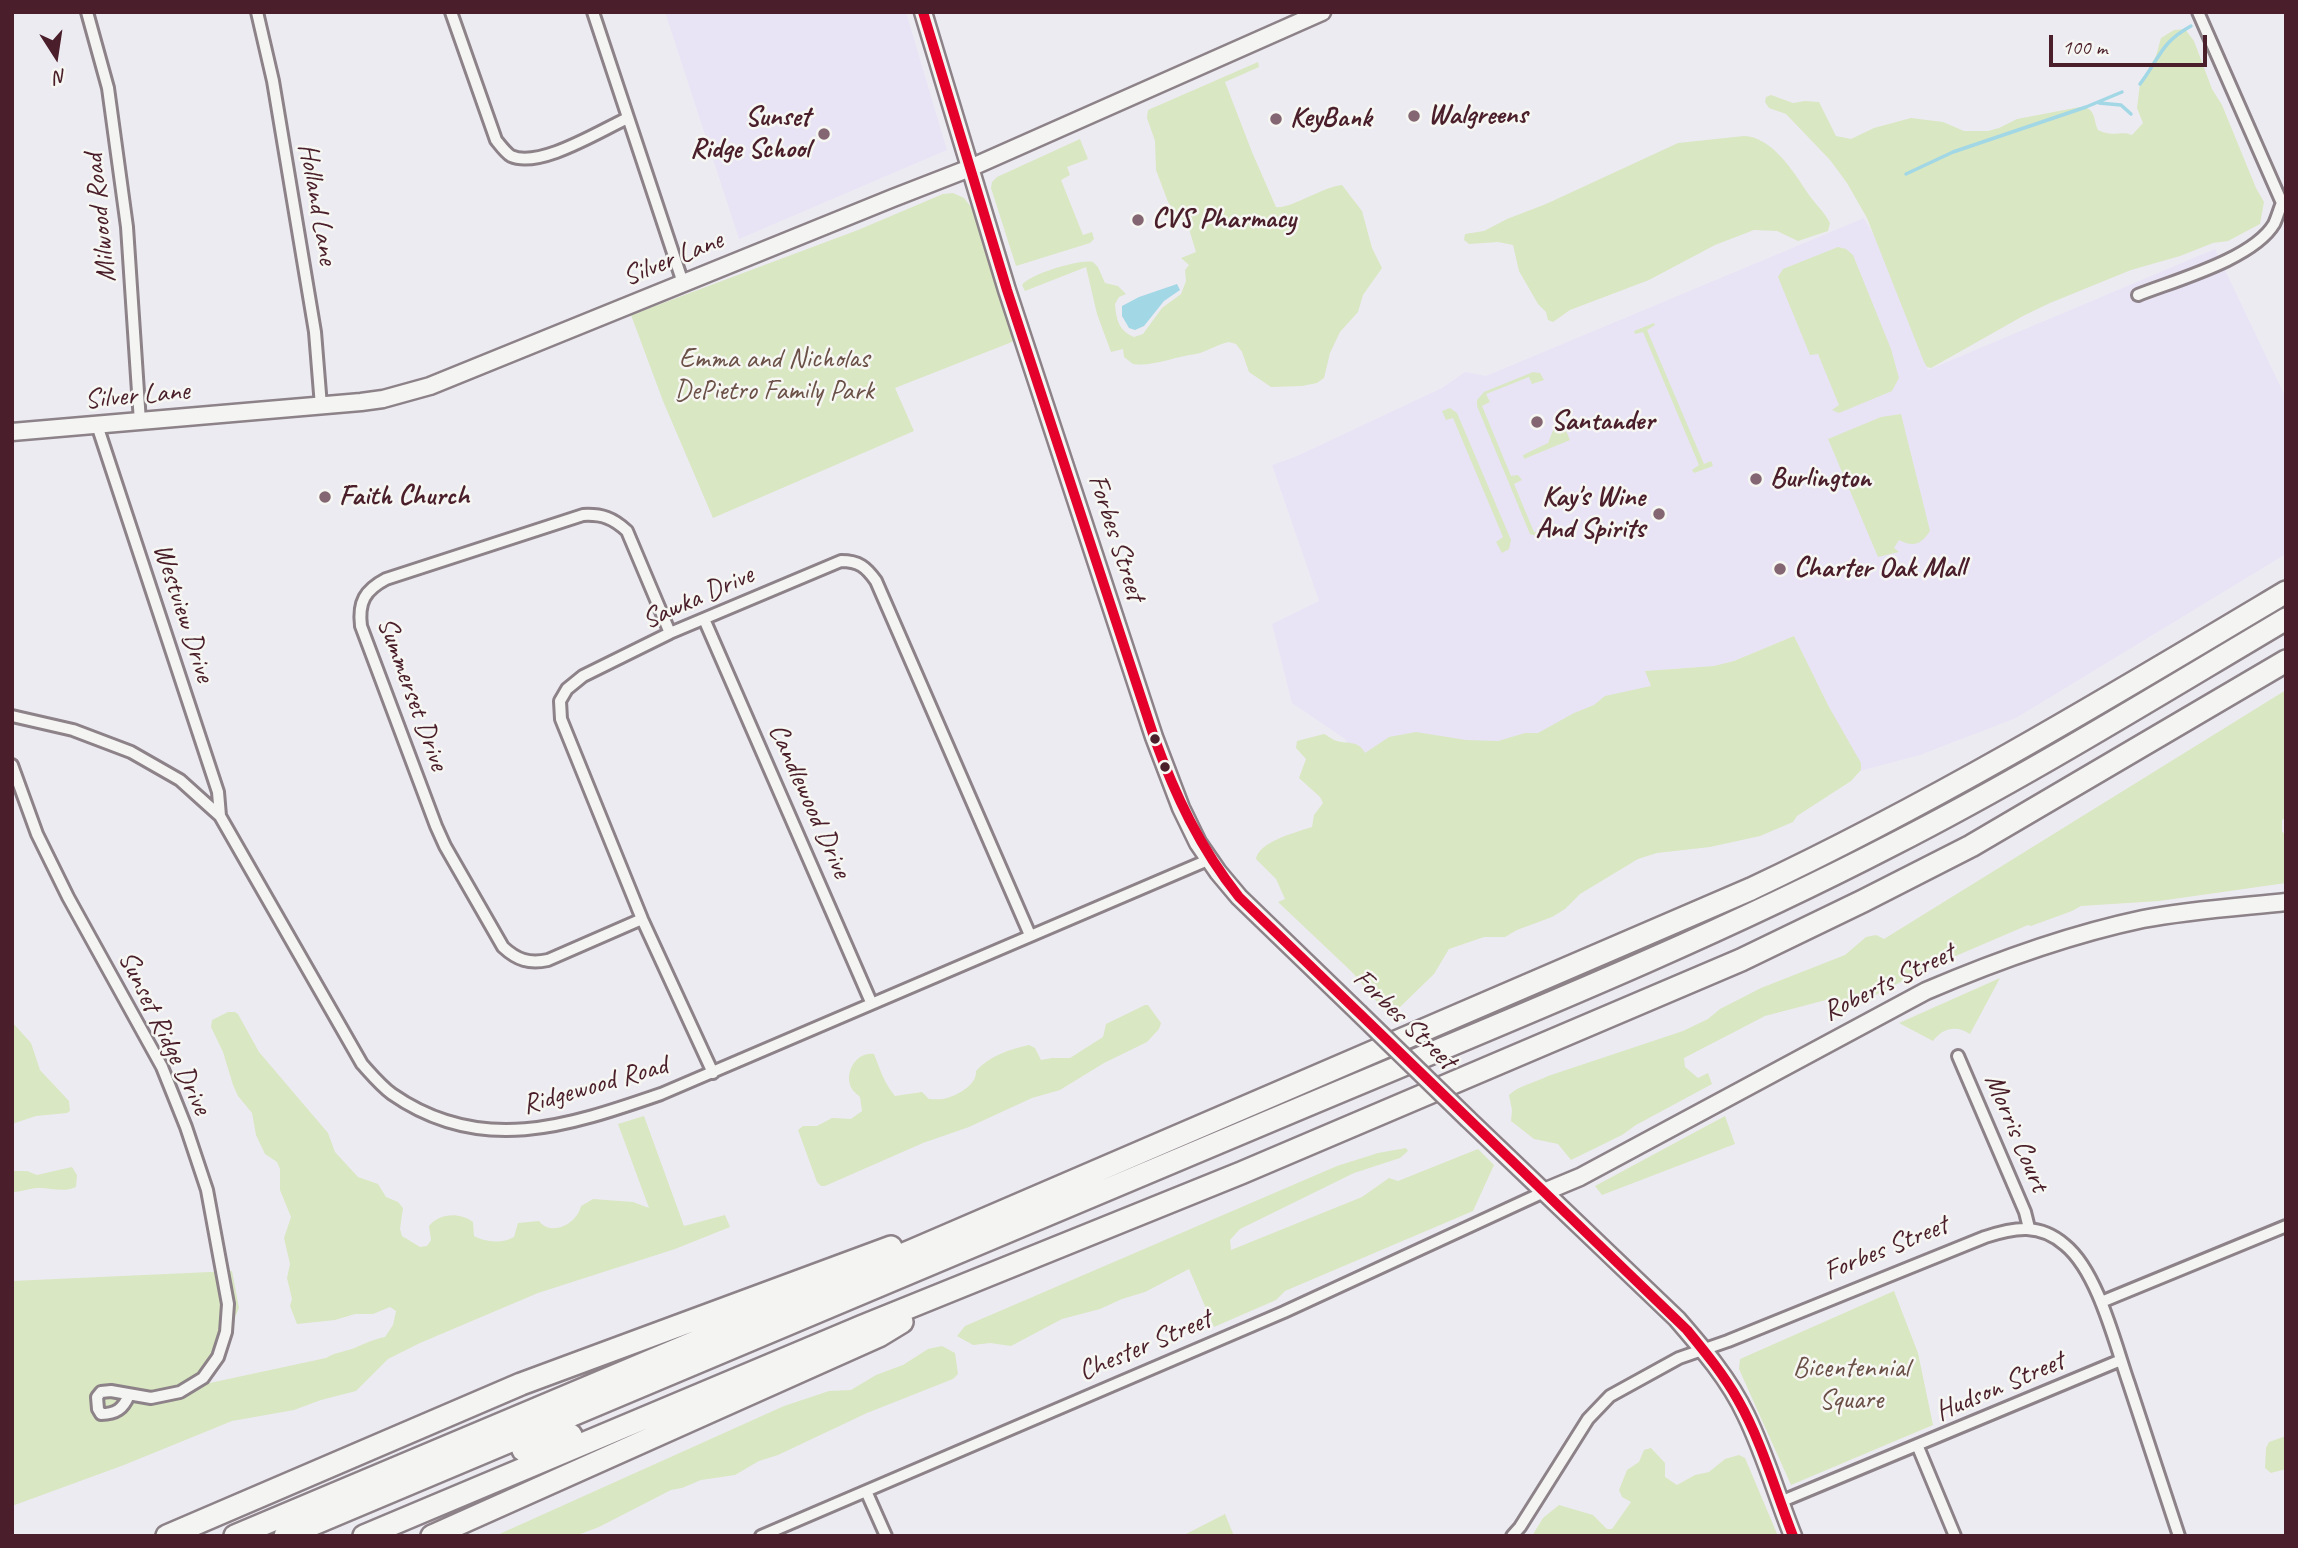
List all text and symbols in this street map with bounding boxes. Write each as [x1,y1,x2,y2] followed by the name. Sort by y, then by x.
[21,21,91,91] north arrow
[2053,21,2210,65] scale bar
[2062,34,2107,60] text: 100 m
[52,64,69,90] text: N
[1428,99,1527,133] place label: Walgreens
[690,101,810,167] place label: Sunset Ridge School
[1290,102,1371,136] place label: KeyBank
[1406,108,1422,124] marker: Walgreens
[1268,111,1284,127] marker: KeyBank
[816,126,832,142] marker: Sunset Ridge School
[290,141,344,267] street label: Holland Lane
[78,152,124,284] street label: Milwood Road
[1152,203,1296,237] place label: CVS Pharmacy
[1130,212,1146,228] marker: CVS Pharmacy
[618,224,728,294] street label: Silver Lane
[674,343,874,409] park label: Emma and Nicholas DePietro Family Park
[83,375,191,417] street label: Silver Lane
[1551,405,1654,439] place label: Santander
[1529,414,1545,430] marker: Santander
[1770,462,1871,496] place label: Burlington
[1080,471,1152,605] street label: Forbes Street
[1748,471,1764,487] marker: Burlington
[339,480,469,514] place label: Faith Church
[1536,481,1645,547] place label: Kay's Wine And Spirits
[317,489,333,505] marker: Faith Church
[1651,506,1667,522] marker: Kay's Wine And Spirits
[145,540,221,686] street label: Westview Drive
[1794,552,1965,586] place label: Charter Oak Mall
[637,559,759,637] street label: Sawka Drive
[1772,561,1788,577] marker: Charter Oak Mall
[369,613,455,775] street label: Summerset Drive
[760,719,858,883] street label: Candlewood Drive
[1148,732,1162,746] unlabelled marker
[1158,760,1172,774] unlabelled marker
[1818,937,1960,1029] street label: Roberts Street
[110,946,218,1120] street label: Sunset Ridge Drive
[1345,963,1463,1077] street label: Forbes Street
[519,1049,671,1123] street label: Ridgewood Road
[1976,1069,2056,1197] street label: Morris Court
[1819,1209,1953,1289] street label: Forbes Street
[1074,1303,1216,1389] street label: Chester Street
[1930,1345,2070,1429] street label: Hudson Street
[1793,1352,1909,1418] park label: Bicentennial Square

